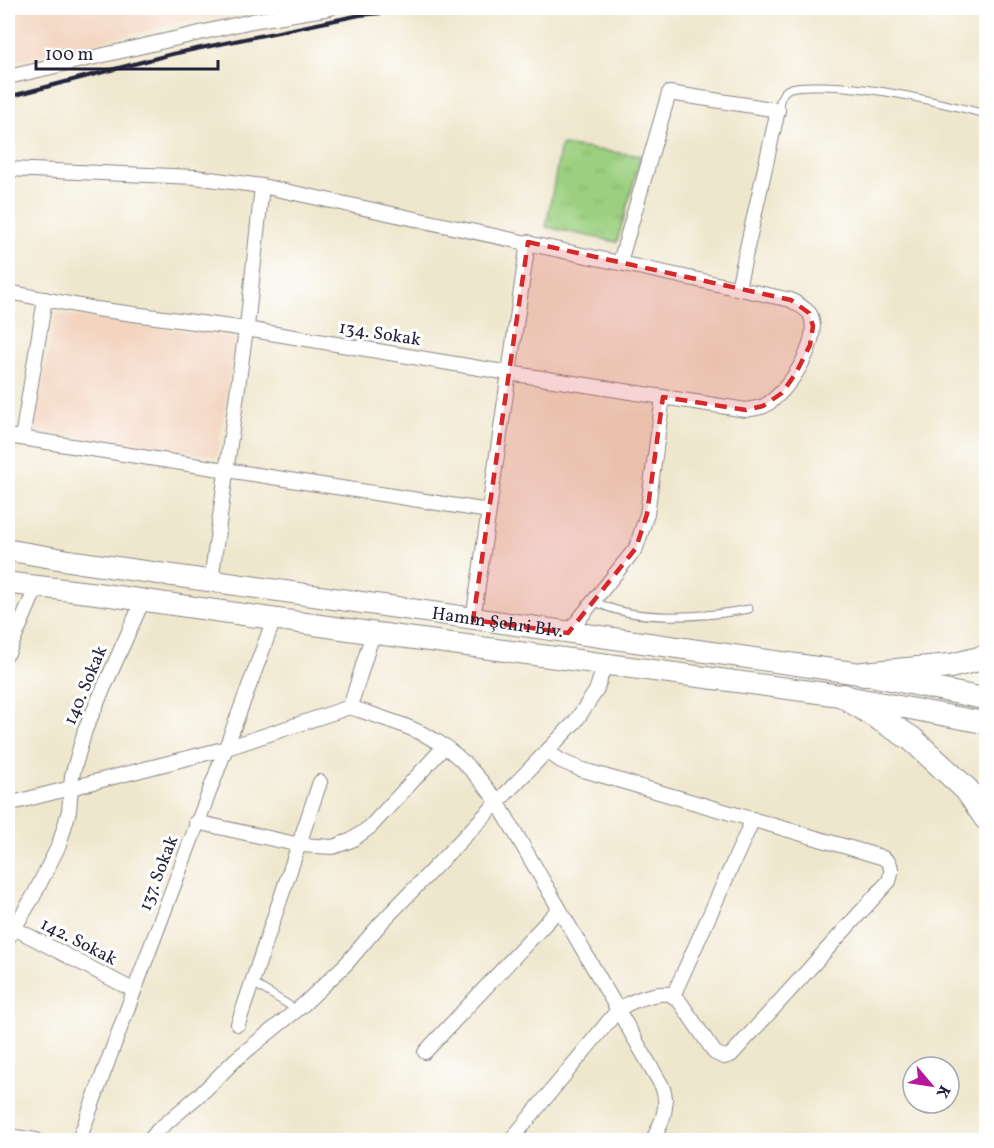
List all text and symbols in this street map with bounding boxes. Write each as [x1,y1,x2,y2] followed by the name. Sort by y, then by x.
[36,33,218,71] scale bar
[45,43,94,68] text: 100 m
[337,316,423,353] street label: 134. Sokak
[430,602,565,645] street label: Hamm Şehri Blv.
[58,642,114,729] street label: 140. Sokak
[134,832,185,915] street label: 137. Sokak
[36,912,121,972] street label: 142. Sokak
[901,1055,961,1115] north arrow
[930,1081,955,1102] text: K

